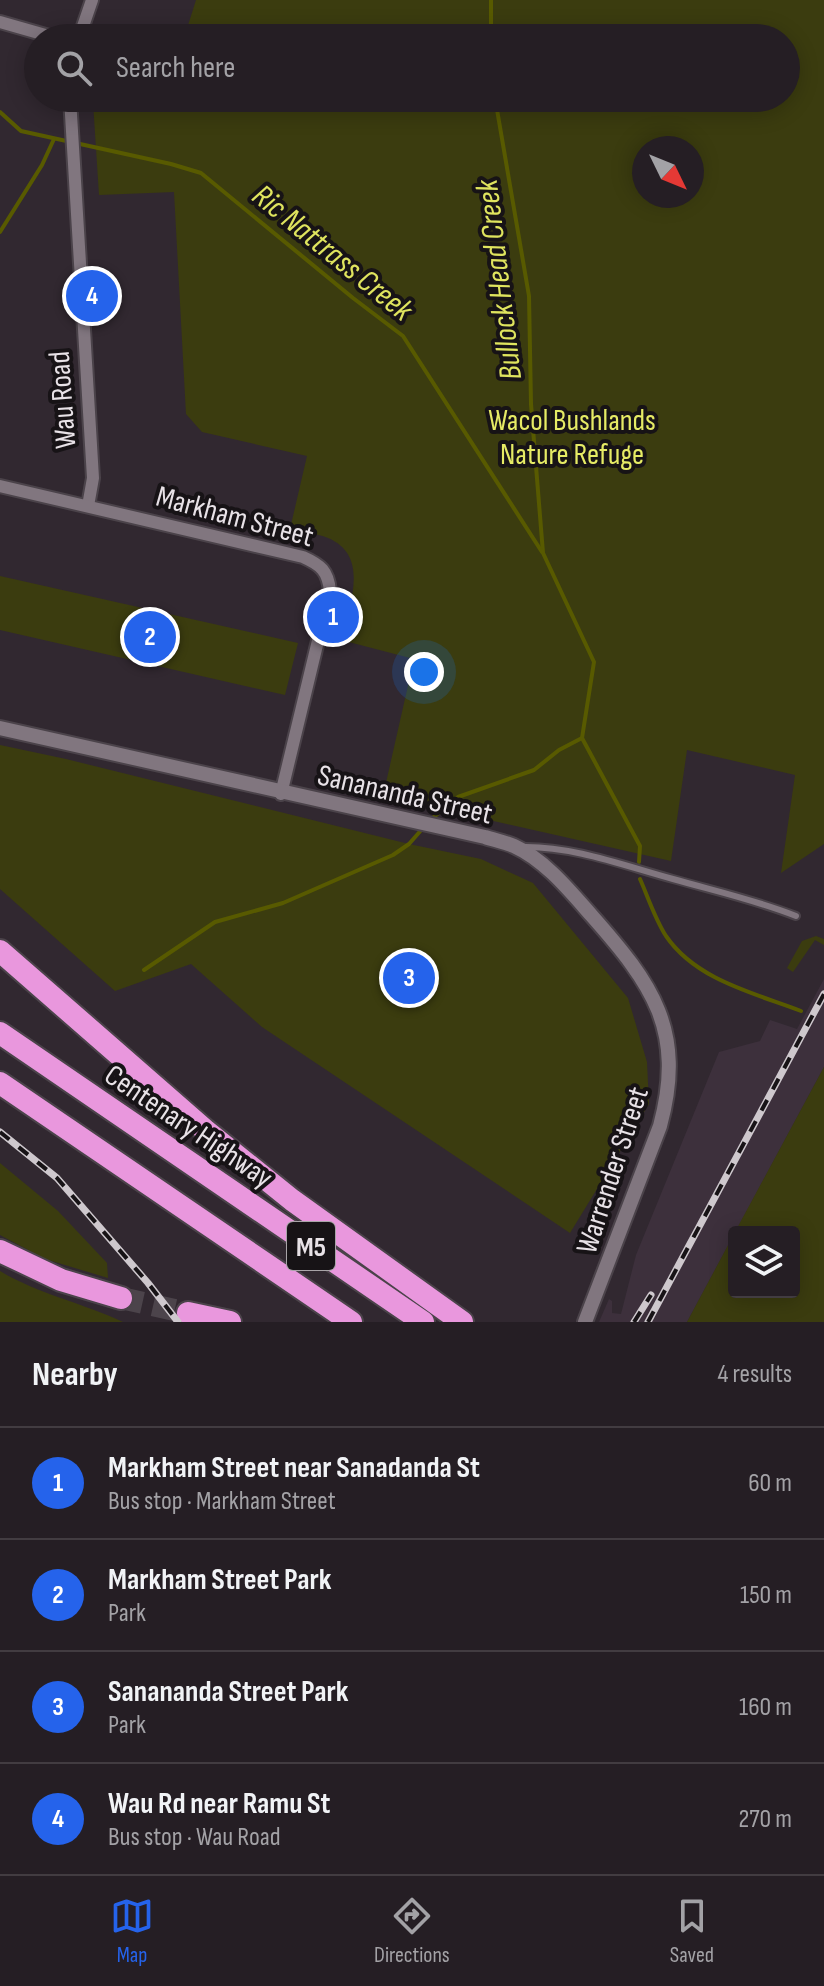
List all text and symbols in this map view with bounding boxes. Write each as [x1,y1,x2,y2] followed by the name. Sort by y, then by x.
[24,24,800,112] search box
[52,46,96,90] icon: search
[116,50,235,86] text: Search here
[632,136,704,208] north arrow
[244,177,421,330] water label: Ric Nattrass Creek
[468,177,531,382] water label: Bullock Head Creek
[66,266,118,326] pin: 4
[42,350,84,450] street label: Wau Road
[488,403,656,473] park label: Wacol Bushlands Nature Refuge
[152,479,317,555] street label: Markham Street
[307,587,359,647] pin: 1
[124,607,176,667] pin: 2
[404,652,444,692] your location
[314,757,496,833] street label: Sanananda Street
[383,948,435,1008] pin: 3
[98,1057,280,1196] street label: Centenary Highway
[569,1082,657,1258] street label: Warrender Street
[287,1222,335,1270] road number: M5
[728,1226,800,1298] map controls
[728,1226,800,1298] button: layers
[32,1354,118,1395] text: Nearby
[717,1359,792,1390] text: 4 results
[108,1450,480,1486] text: Markham Street near Sanadanda St
[53,1468,63,1499] text: 1
[748,1468,792,1499] text: 60 m
[108,1486,336,1517] text: Bus stop · Markham Street
[108,1562,331,1598] text: Markham Street Park
[52,1580,64,1611] text: 2
[740,1580,792,1611] text: 150 m
[108,1598,146,1629] text: Park
[108,1674,348,1710] text: Sanananda Street Park
[52,1692,64,1723] text: 3
[739,1692,792,1723] text: 160 m
[108,1710,146,1741] text: Park
[108,1786,330,1822] text: Wau Rd near Ramu St
[52,1804,64,1835] text: 4
[739,1804,792,1835] text: 270 m
[108,1822,281,1853] text: Bus stop · Wau Road
[110,1894,154,1969] tab: Map
[374,1894,450,1969] tab: Directions
[670,1894,714,1969] tab: Saved

